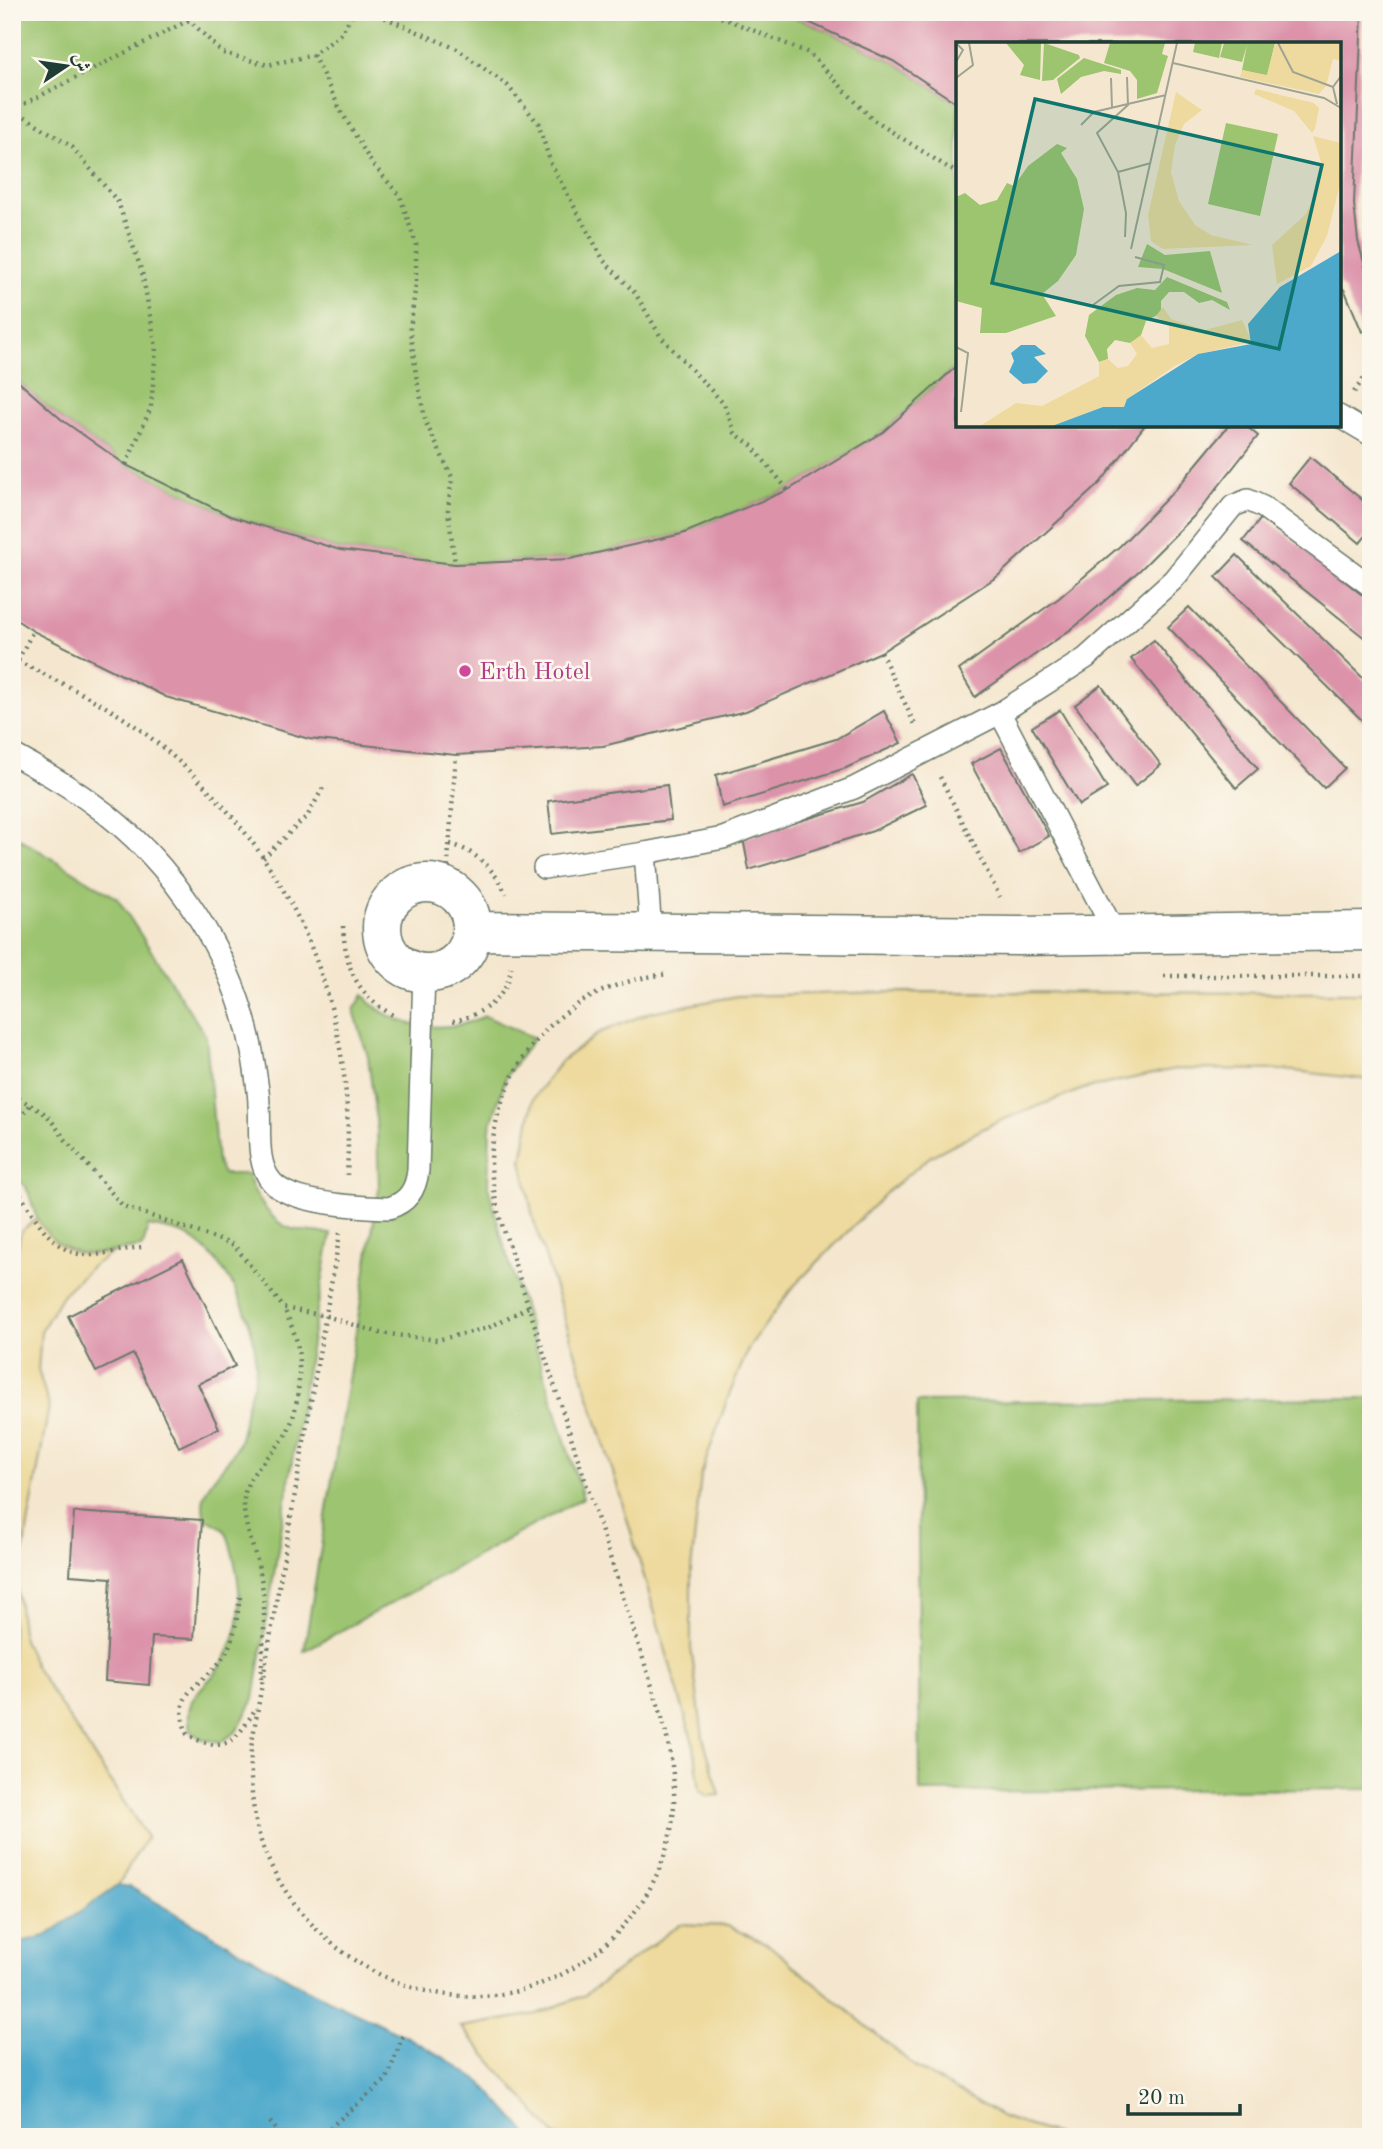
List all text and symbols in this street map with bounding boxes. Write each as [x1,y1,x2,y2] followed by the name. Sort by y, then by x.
[32,32,102,102] north arrow
[956,42,1341,427] inset map
[69,51,92,74] text: ش
[479,661,590,685] place label: Erth Hotel
[457,663,473,679] marker: Erth Hotel
[1128,2072,1240,2116] scale bar
[1138,2088,1185,2109] text: 20 m

